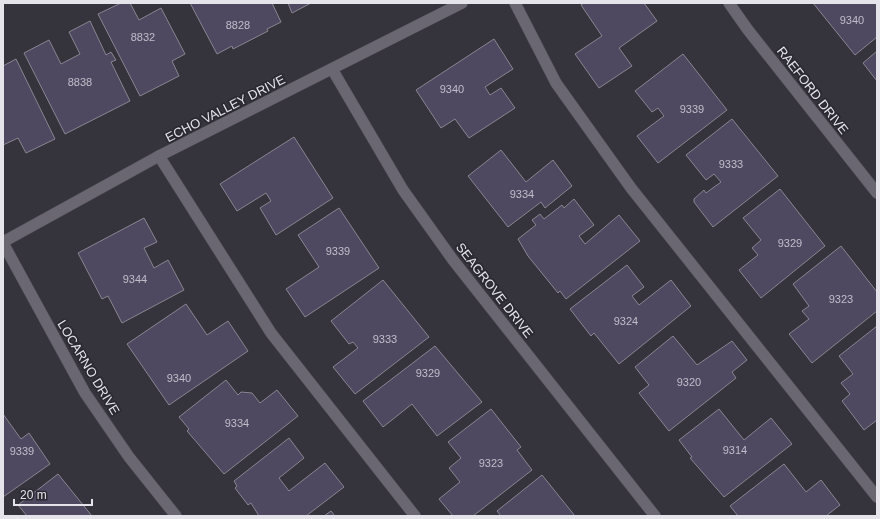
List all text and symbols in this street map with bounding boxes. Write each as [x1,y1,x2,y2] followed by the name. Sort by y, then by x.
[840,14,864,26] house number: 9340
[226,19,250,31] house number: 8828
[131,31,155,43] house number: 8832
[774,44,852,137] street label: RAEFORD DRIVE
[163,72,288,145] street label: ECHO VALLEY DRIVE
[68,76,92,88] house number: 8838
[440,83,464,95] house number: 9340
[680,103,704,115] house number: 9339
[719,158,743,170] house number: 9333
[510,188,534,200] house number: 9334
[778,237,802,249] house number: 9329
[453,240,537,341] street label: SEAGROVE DRIVE
[326,245,350,257] house number: 9339
[123,273,147,285] house number: 9344
[829,293,853,305] house number: 9323
[614,315,638,327] house number: 9324
[54,317,123,418] street label: LOCARNO DRIVE
[373,333,397,345] house number: 9333
[416,367,440,379] house number: 9329
[167,372,191,384] house number: 9340
[677,376,701,388] house number: 9320
[225,417,249,429] house number: 9334
[723,444,747,456] house number: 9314
[10,445,34,457] house number: 9339
[479,457,503,469] house number: 9323
[14,481,92,507] scale bar
[20,488,47,502] text: 20 m

